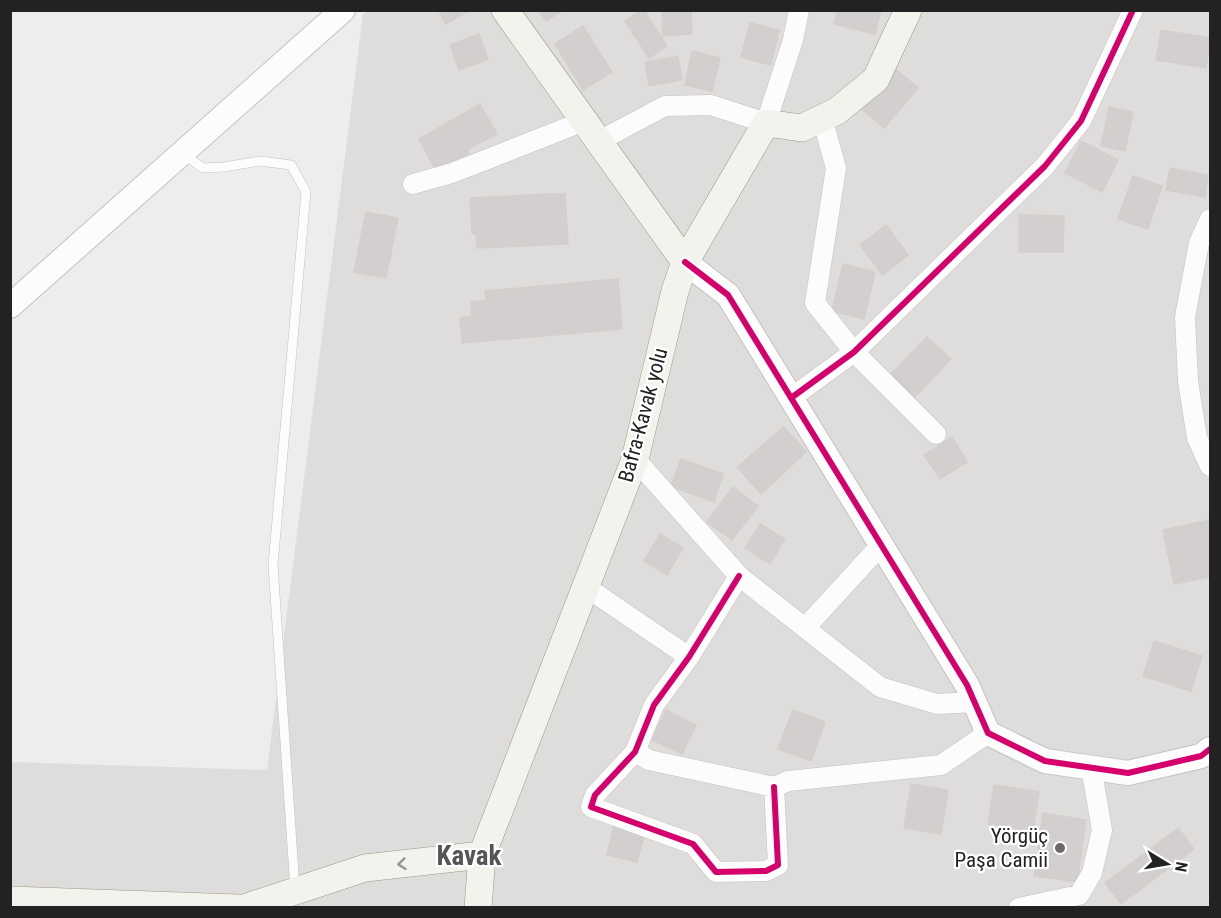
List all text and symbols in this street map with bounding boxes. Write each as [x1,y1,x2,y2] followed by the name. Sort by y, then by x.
[614,345,672,485] street label: Bafra-Kavak yolu
[955,824,1048,872] place label: Yörgüç Paşa Camii
[1137,834,1197,894] north arrow
[436,840,502,872] district label: Kavak
[1053,841,1067,855] marker: Yörgüç Paşa Camii
[398,857,407,870] one-way arrow
[1171,860,1191,873] text: N

